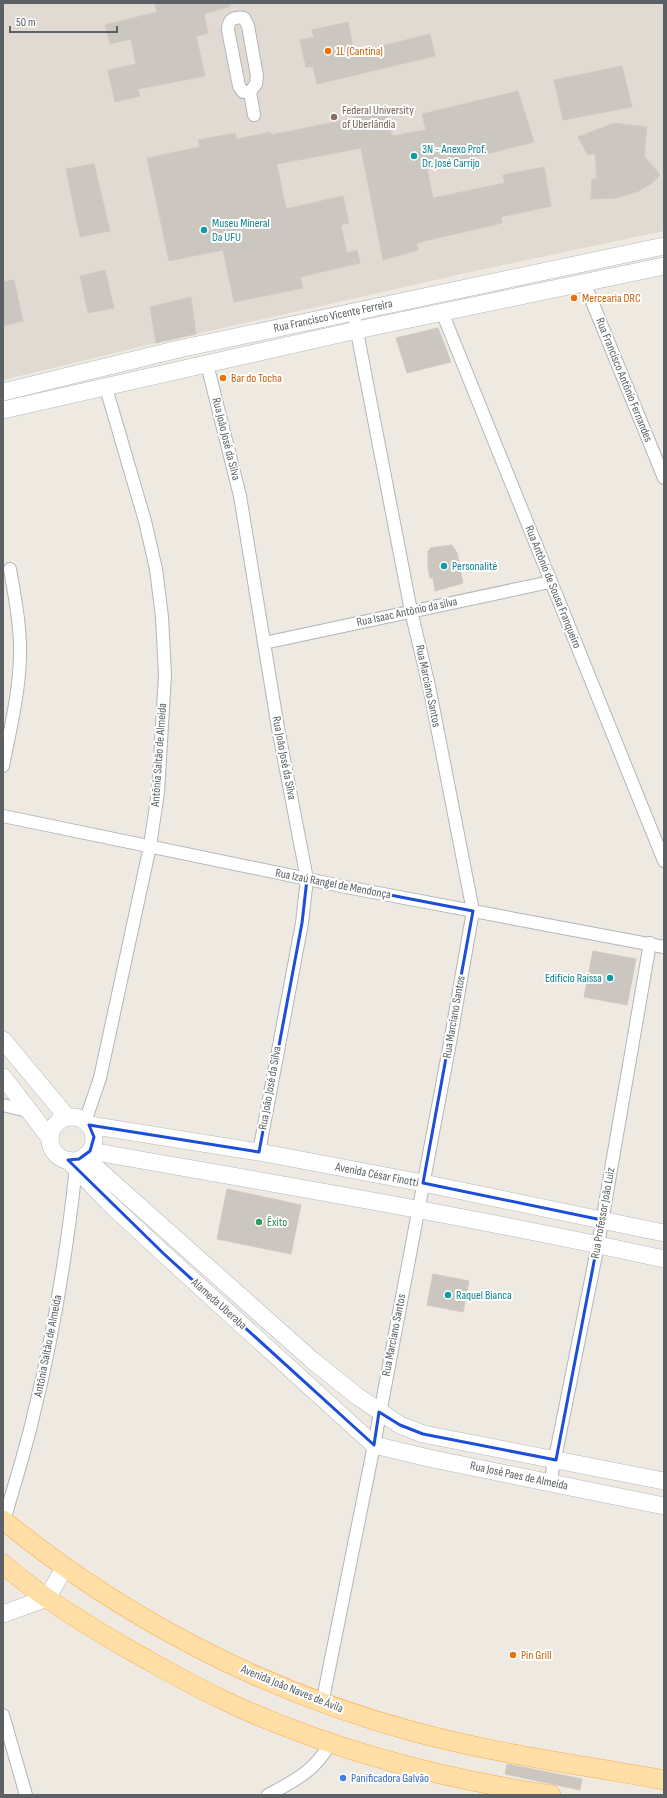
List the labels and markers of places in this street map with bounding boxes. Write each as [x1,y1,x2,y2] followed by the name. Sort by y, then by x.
[336,44,383,59] place label: 1L (Cantina)
[323,46,333,56] marker: 1L (Cantina)
[342,103,414,132] place label: Federal University of Uberlândia
[329,112,339,122] marker: Federal University of Uberlândia
[422,142,486,171] place label: 3N - Anexo Prof. Dr. José Carrijo
[409,151,419,161] marker: 3N - Anexo Prof. Dr. José Carrijo
[212,216,270,245] place label: Museu Mineral Da UFU
[199,225,209,235] marker: Museu Mineral Da UFU
[582,291,641,306] place label: Mercearia DRC
[569,293,579,303] marker: Mercearia DRC
[231,371,282,386] place label: Bar do Tocha
[218,373,228,383] marker: Bar do Tocha
[452,559,497,574] place label: Personalité
[439,561,449,571] marker: Personalité
[545,971,602,986] place label: Edifício Raissa
[605,973,615,983] marker: Edifício Raissa
[267,1215,287,1230] place label: Êxito
[254,1217,264,1227] marker: Êxito
[456,1288,512,1303] place label: Raquel Bianca
[443,1290,453,1300] marker: Raquel Bianca
[521,1648,552,1663] place label: Pin Grill
[508,1650,518,1660] marker: Pin Grill
[351,1771,429,1786] place label: Panificadora Galvão
[338,1773,348,1783] marker: Panificadora Galvão

